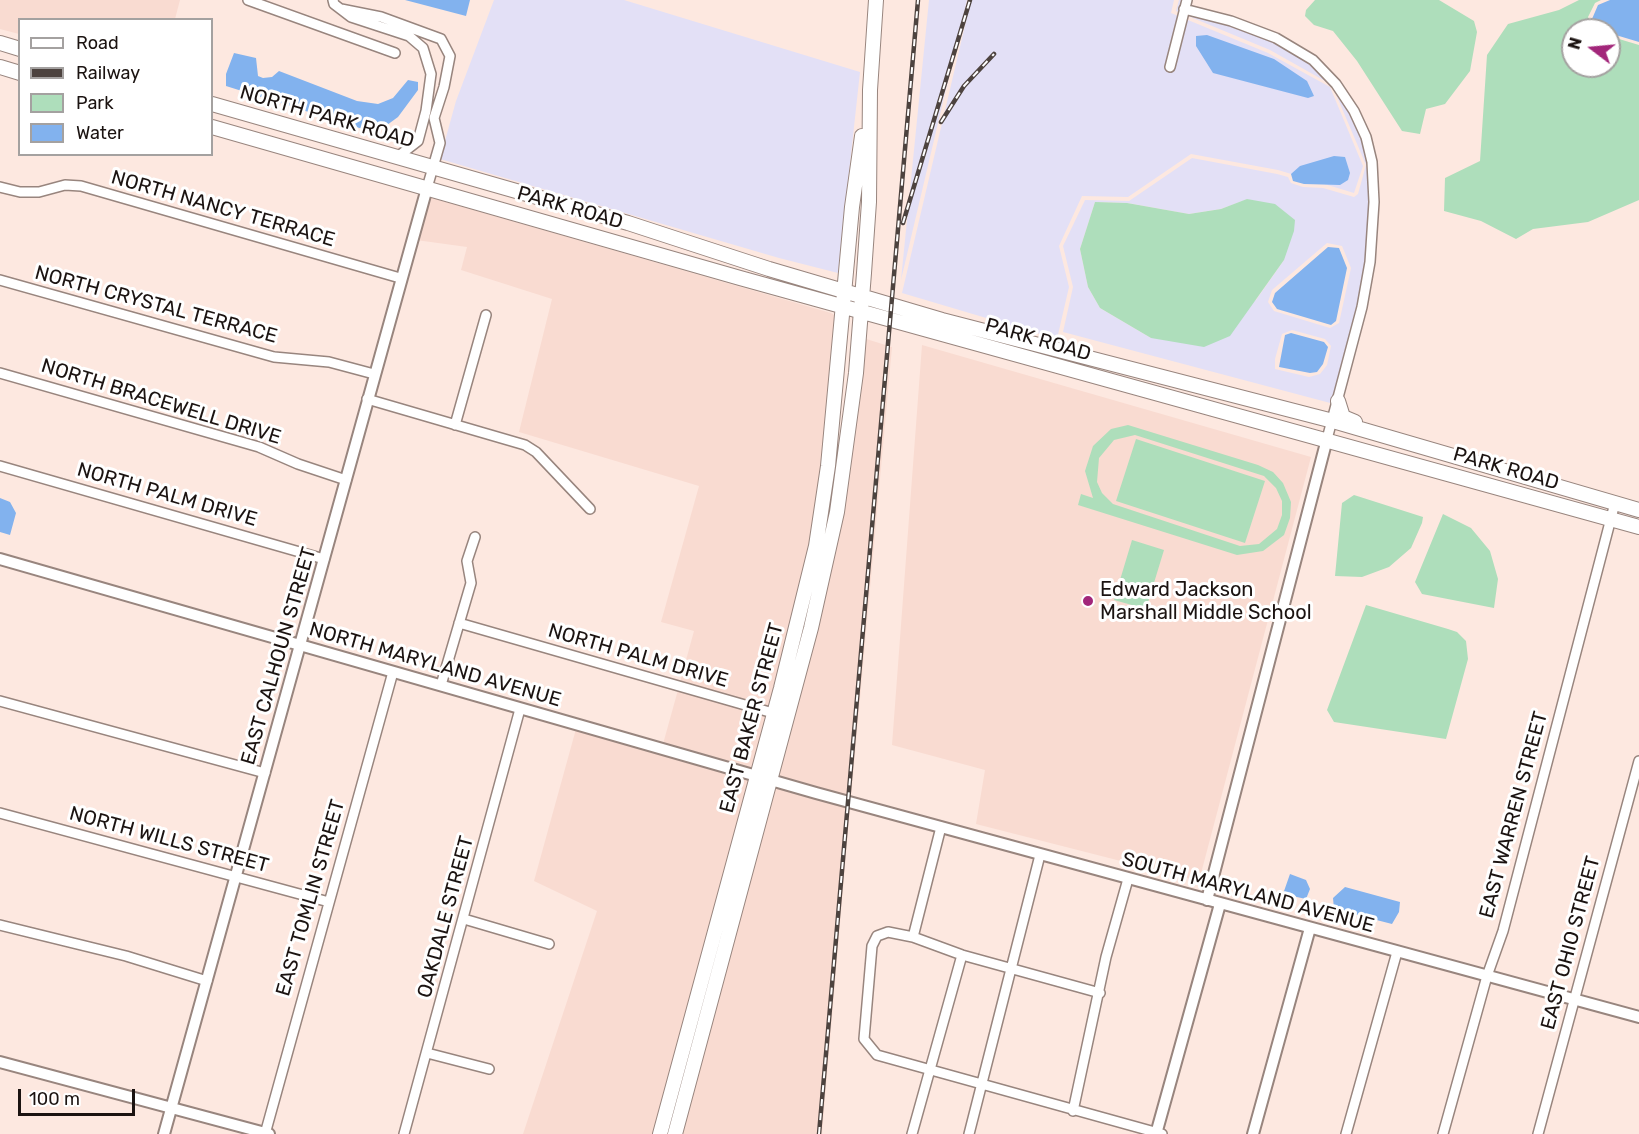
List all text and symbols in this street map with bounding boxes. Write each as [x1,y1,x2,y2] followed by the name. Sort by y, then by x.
[18,18,213,156] legend
[1561,18,1621,78] north arrow
[76,32,119,54] text: Road
[1564,35,1586,52] text: N
[76,62,140,84] text: Railway
[237,81,417,153] street label: NORTH PARK ROAD
[76,92,113,114] text: Park
[76,122,124,144] text: Water
[108,166,338,252] street label: NORTH NANCY TERRACE
[514,181,626,235] street label: PARK ROAD
[32,261,280,349] street label: NORTH CRYSTAL TERRACE
[982,313,1094,367] street label: PARK ROAD
[38,354,284,450] street label: NORTH BRACEWELL DRIVE
[1450,442,1562,496] street label: PARK ROAD
[74,458,260,532] street label: NORTH PALM DRIVE
[236,544,322,768] street label: EAST CALHOUN STREET
[1100,578,1312,625] place label: Edward Jackson Marshall Middle School
[1081,594,1095,608] marker: Edward Jackson Marshall Middle School
[306,618,564,712] street label: NORTH MARYLAND AVENUE
[545,619,731,693] street label: NORTH PALM DRIVE
[715,620,789,816] street label: EAST BAKER STREET
[1475,709,1553,921] street label: EAST WARREN STREET
[271,797,351,999] street label: EAST TOMLIN STREET
[67,802,271,878] street label: NORTH WILLS STREET
[413,833,479,1001] street label: OAKDALE STREET
[1119,848,1377,938] street label: SOUTH MARYLAND AVENUE
[1536,854,1606,1032] street label: EAST OHIO STREET
[21,1077,138,1115] scale bar
[29,1088,80,1110] text: 100 m

